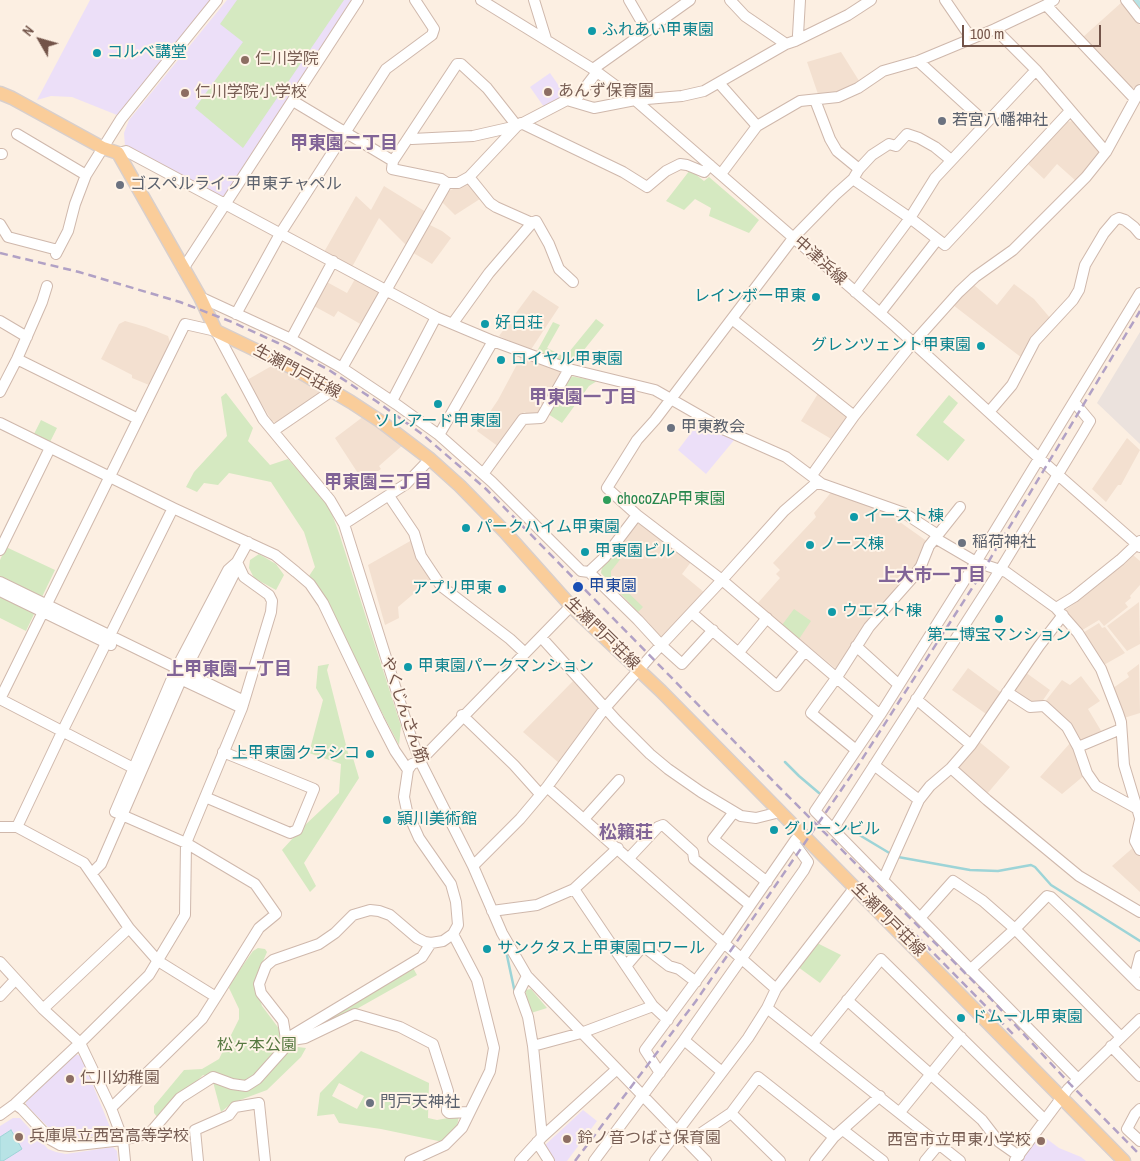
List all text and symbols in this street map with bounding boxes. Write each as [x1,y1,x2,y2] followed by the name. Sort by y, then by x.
[15,15,65,65] north arrow
[965,15,1104,47] scale bar
[602,21,714,41] place label: ふれあい甲東園
[19,22,38,40] text: N
[970,23,1004,44] text: 100 m
[586,25,598,37] marker: ふれあい甲東園
[107,43,187,63] place label: コルベ講堂
[91,47,103,59] marker: コルベ講堂
[255,50,319,70] place label: 仁川学院
[239,54,251,66] marker: 仁川学院
[558,82,654,102] place label: あんず保育園
[195,83,307,103] place label: 仁川学院小学校
[542,86,554,98] marker: あんず保育園
[179,87,191,99] marker: 仁川学院小学校
[952,111,1048,131] place label: 若宮八幡神社
[936,115,948,127] marker: 若宮八幡神社
[290,133,398,155] district label: 甲東園二丁目
[130,175,342,195] place label: ゴスペルライフ 甲東チャペル
[114,179,126,191] marker: ゴスペルライフ 甲東チャペル
[790,232,850,290] street label: 中津浜線
[694,287,806,307] place label: レインボー甲東
[810,291,822,303] marker: レインボー甲東
[495,314,543,334] place label: 好日荘
[479,318,491,330] marker: 好日荘
[811,336,971,356] place label: グレンツェント甲東園
[975,340,987,352] marker: グレンツェント甲東園
[250,341,344,403] street label: 生瀬門戸荘線
[511,350,623,370] place label: ロイヤル甲東園
[495,354,507,366] marker: ロイヤル甲東園
[529,387,637,409] district label: 甲東園一丁目
[432,398,444,410] marker: ソレアード甲東園
[374,412,502,432] place label: ソレアード甲東園
[681,418,745,438] place label: 甲東教会
[665,422,677,434] marker: 甲東教会
[324,472,432,494] district label: 甲東園三丁目
[617,490,726,510] place label: chocoZAP甲東園
[601,494,613,506] marker: chocoZAP甲東園
[864,507,944,527] place label: イースト棟
[848,511,860,523] marker: イースト棟
[476,518,620,538] place label: パークハイム甲東園
[460,522,472,534] marker: パークハイム甲東園
[972,533,1036,553] place label: 稲荷神社
[820,535,884,555] place label: ノース棟
[956,537,968,549] marker: 稲荷神社
[804,539,816,551] marker: ノース棟
[595,542,675,562] place label: 甲東園ビル
[579,546,591,558] marker: 甲東園ビル
[878,565,986,587] district label: 上大市一丁目
[589,577,637,597] place label: 甲東園
[412,579,492,599] place label: アプリ甲東
[571,580,585,594] marker: 甲東園
[496,583,508,595] marker: アプリ甲東
[561,594,643,674] street label: 生瀬門戸荘線
[842,602,922,622] place label: ウエスト棟
[826,606,838,618] marker: ウエスト棟
[993,613,1005,625] marker: 第二博宝マンション
[927,626,1071,646] place label: 第二博宝マンション
[377,654,431,766] street label: やくじんさん筋
[418,657,594,677] place label: 甲東園パークマンション
[166,659,292,681] district label: 上甲東園一丁目
[402,661,414,673] marker: 甲東園パークマンション
[232,744,360,764] place label: 上甲東園クラシコ
[364,748,376,760] marker: 上甲東園クラシコ
[397,810,477,830] place label: 頴川美術館
[381,814,393,826] marker: 頴川美術館
[784,820,880,840] place label: グリーンビル
[599,822,653,844] district label: 松籟荘
[768,824,780,836] marker: グリーンビル
[847,879,929,961] street label: 生瀬門戸荘線
[497,939,705,959] place label: サンクタス上甲東園ロワール
[481,943,493,955] marker: サンクタス上甲東園ロワール
[971,1008,1083,1028] place label: ドムール甲東園
[955,1012,967,1024] marker: ドムール甲東園
[217,1036,297,1056] park label: 松ヶ本公園
[80,1069,160,1089] place label: 仁川幼稚園
[64,1073,76,1085] marker: 仁川幼稚園
[380,1093,460,1113] place label: 門戸天神社
[364,1097,376,1109] marker: 門戸天神社
[29,1127,189,1147] place label: 兵庫県立西宮高等学校
[577,1129,721,1149] place label: 鈴ノ音つばさ保育園
[13,1131,25,1143] marker: 兵庫県立西宮高等学校
[887,1131,1031,1151] place label: 西宮市立甲東小学校
[561,1133,573,1145] marker: 鈴ノ音つばさ保育園
[1035,1135,1047,1147] marker: 西宮市立甲東小学校

